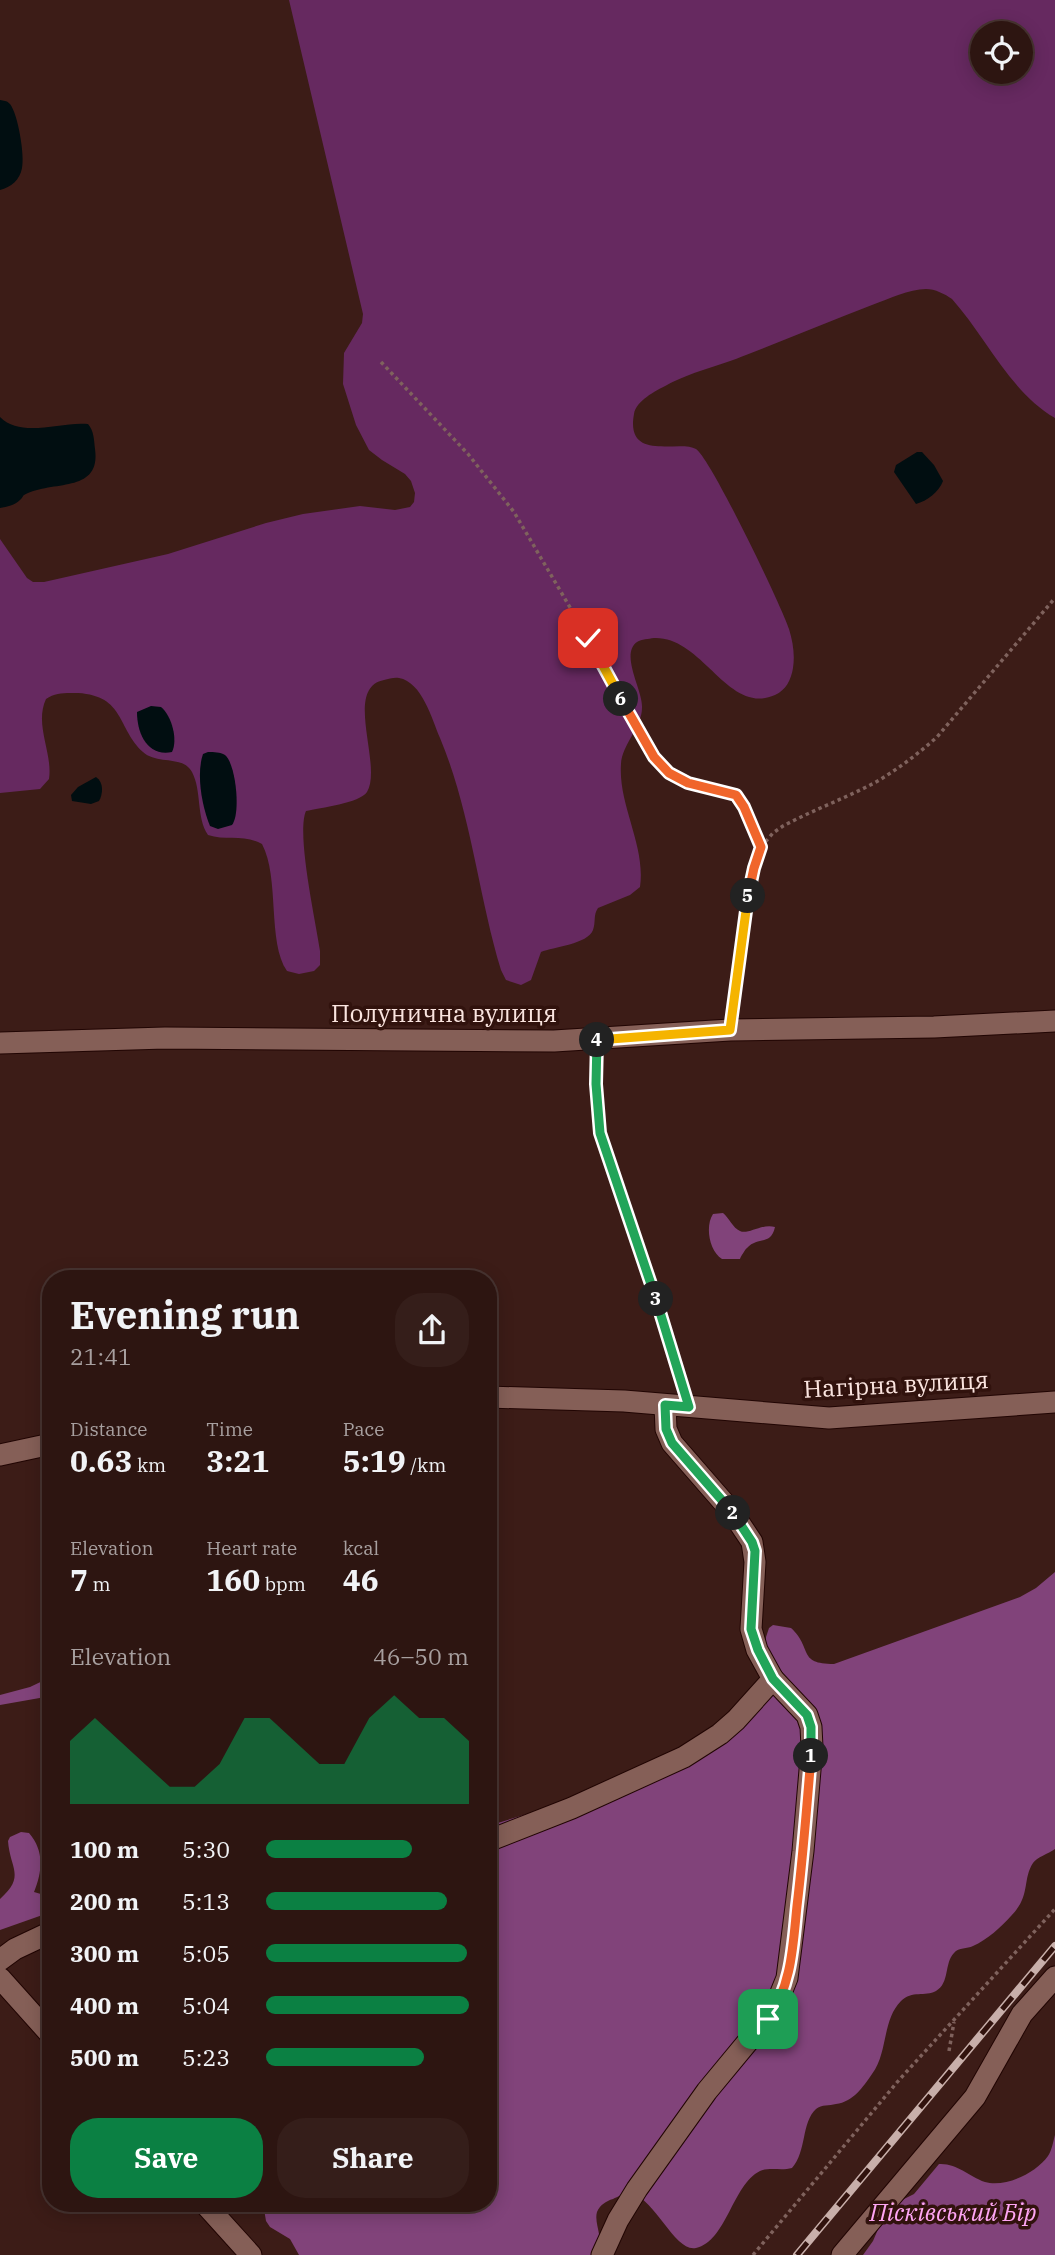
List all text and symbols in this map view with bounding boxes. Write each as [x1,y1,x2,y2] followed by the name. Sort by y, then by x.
[970,21,1033,84] map controls
[970,21,1033,84] button: locate
[558,608,618,668] pin
[569,619,607,657] icon: check
[604,682,638,716] pin: 6
[615,686,626,710] text: 6
[730,878,766,914] pin: 5
[742,883,753,907] text: 5
[331,997,557,1029] street label: Полунична вулиця
[580,1023,614,1058] pin: 4
[591,1027,602,1051] text: 4
[638,1282,674,1316] pin: 3
[650,1286,661,1310] text: 3
[70,1290,300,1339] text: Evening run
[395,1293,469,1367] button: share
[70,1341,132,1371] text: 21:41
[802,1363,990,1405] street label: Нагірна вулиця
[70,1417,148,1441] text: Distance
[206,1417,253,1441] text: Time
[343,1417,384,1441] text: Pace
[70,1441,132,1480] text: 0.63
[206,1441,269,1480] text: 3:21
[343,1441,406,1480] text: 5:19
[132,1453,166,1477] text: km
[406,1453,446,1477] text: /km
[716,1496,750,1530] pin: 2
[727,1500,738,1524] text: 2
[70,1536,154,1560] text: Elevation
[206,1536,297,1560] text: Heart rate
[343,1536,379,1560] text: kcal
[70,1560,88,1599] text: 7
[206,1560,260,1599] text: 160
[343,1560,379,1599] text: 46
[88,1572,111,1596] text: m
[260,1572,306,1596] text: bpm
[70,1641,171,1671] text: Elevation
[373,1641,469,1671] text: 46–50 m
[794,1738,828,1774] pin: 1
[805,1743,816,1767] text: 1
[70,1834,139,1864] text: 100 m
[182,1834,230,1864] text: 5:30
[70,1886,139,1916] text: 200 m
[182,1886,230,1916] text: 5:13
[70,1938,139,1968] text: 300 m
[182,1938,230,1968] text: 5:05
[738,1989,798,2049] pin
[70,1990,139,2020] text: 400 m
[182,1990,230,2020] text: 5:04
[749,2000,787,2038] icon: arrive
[70,2042,139,2072] text: 500 m
[182,2042,230,2072] text: 5:23
[70,2118,263,2198] button: Save
[277,2118,469,2198] button: Share
[868,2196,1037,2228] park label: Пісківський Бір

